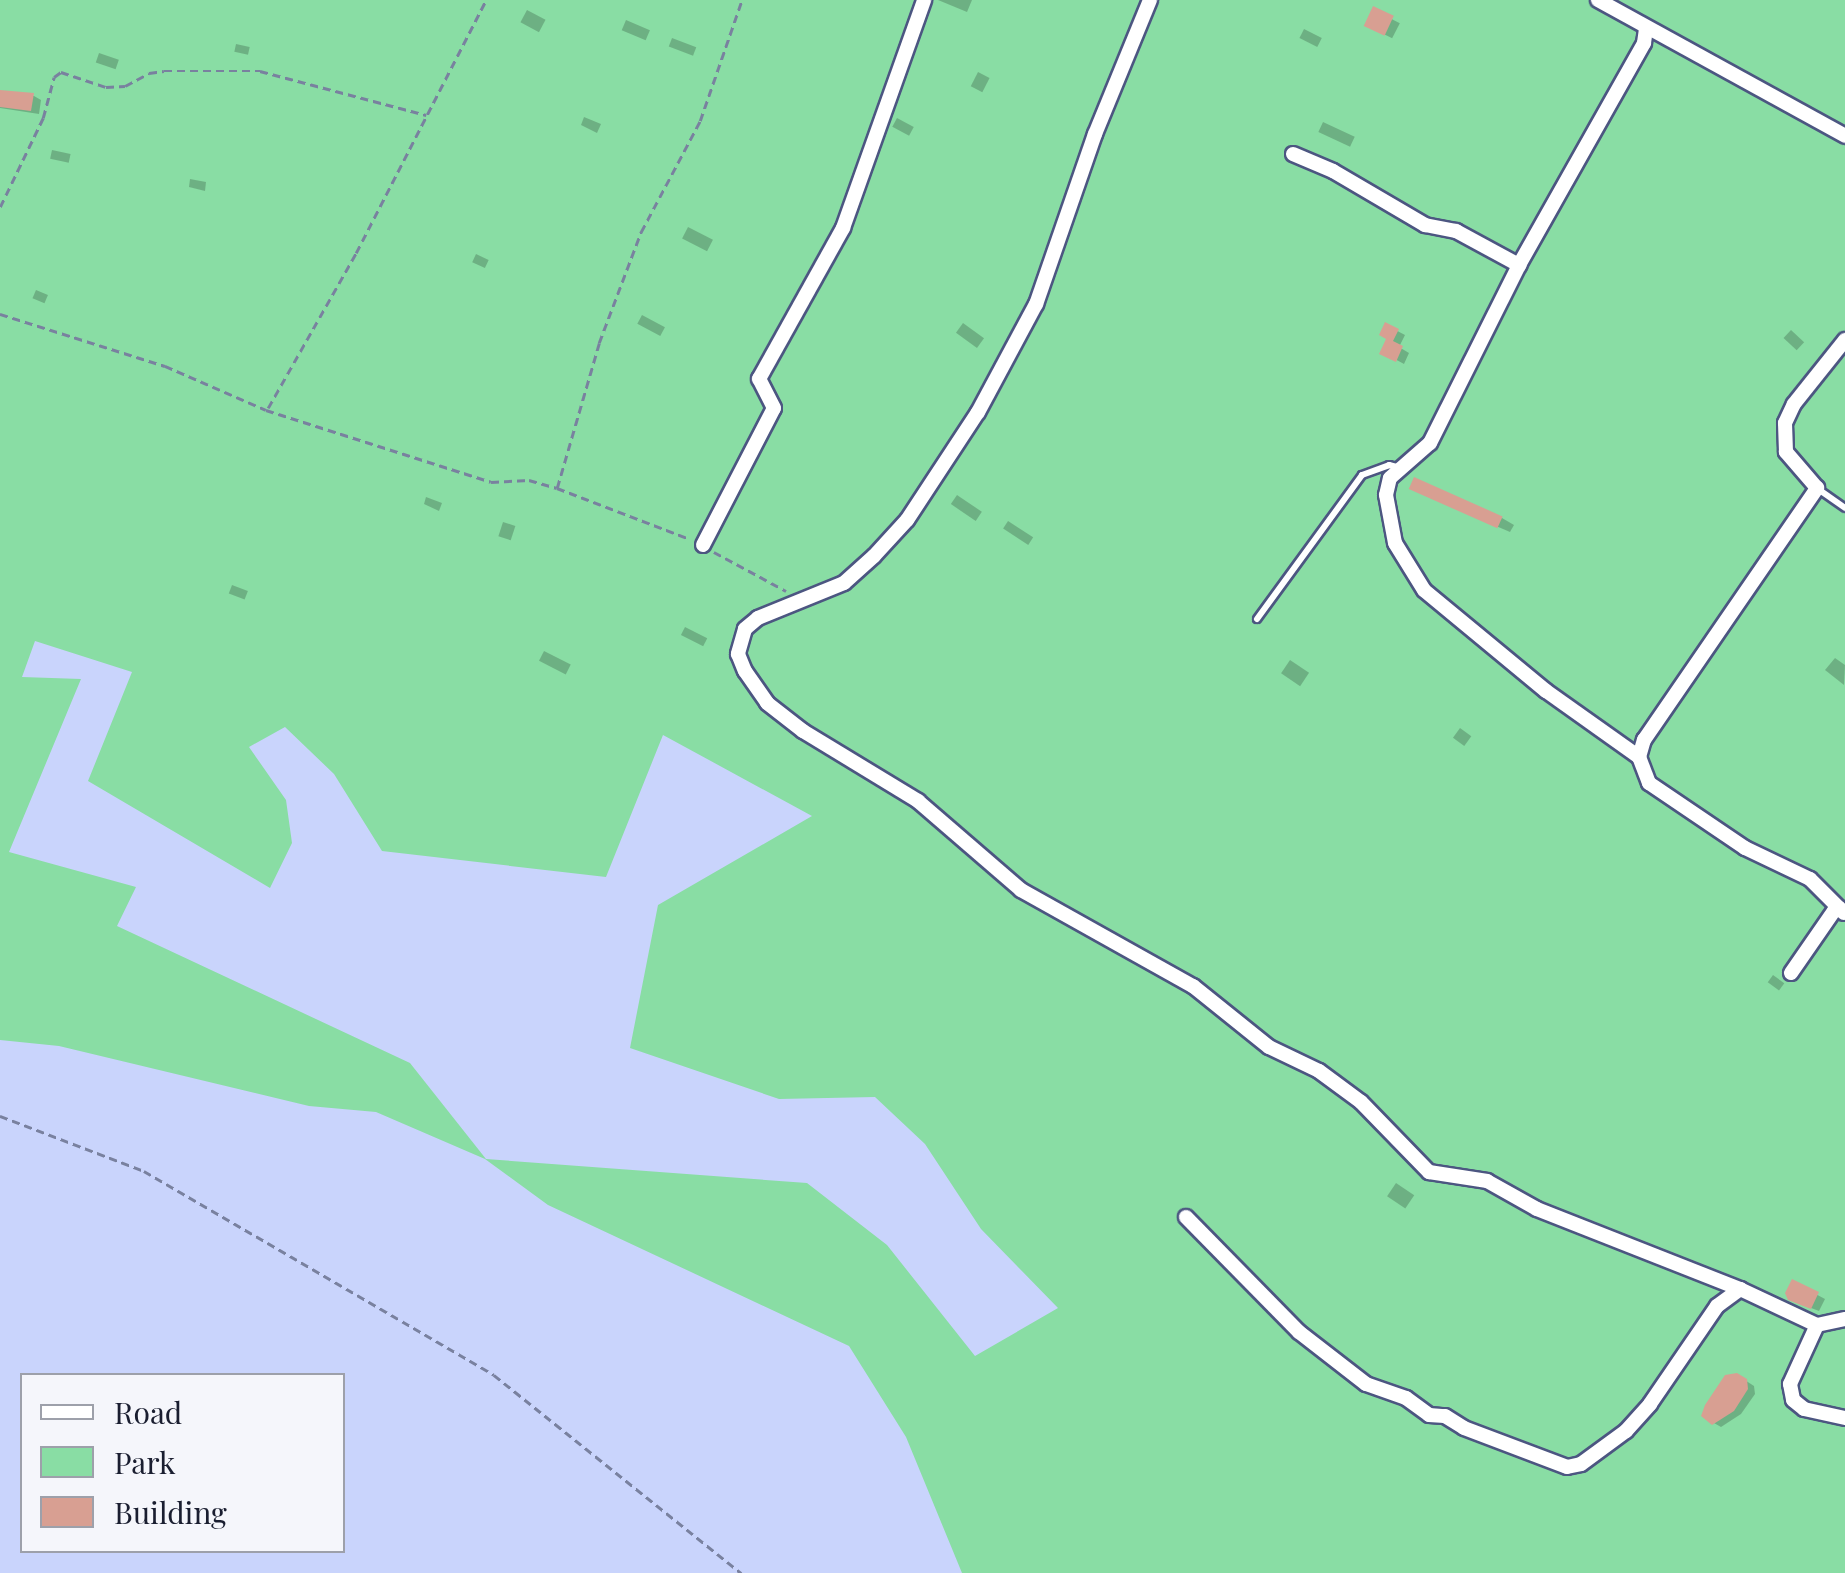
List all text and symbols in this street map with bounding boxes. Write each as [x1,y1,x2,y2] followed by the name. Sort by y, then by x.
[20,1373,345,1553] legend
[114,1392,182,1432] text: Road
[114,1442,176,1482] text: Park
[114,1492,227,1532] text: Building

